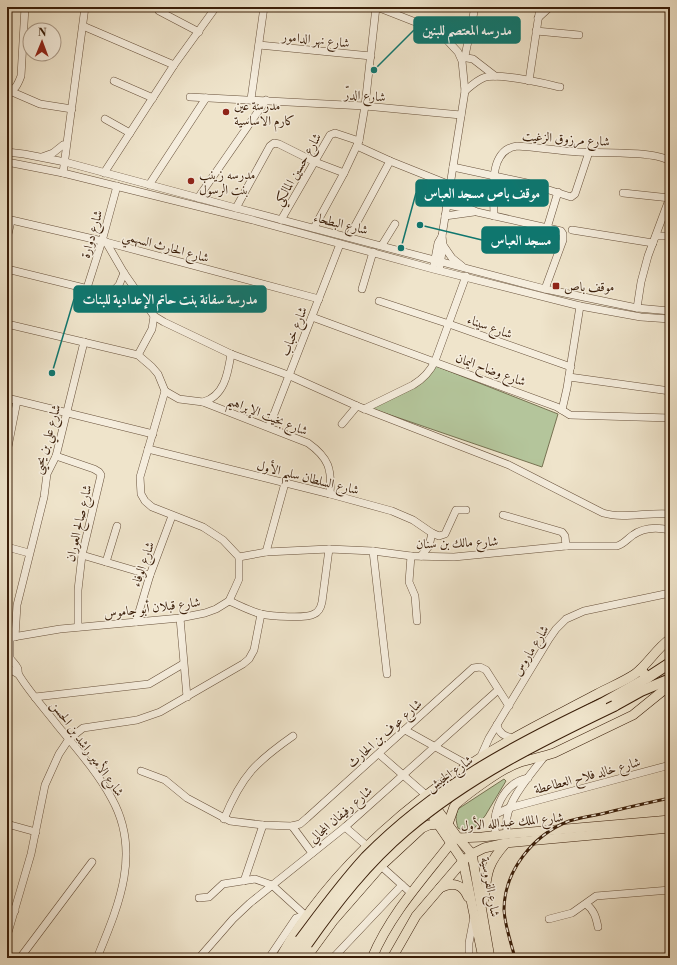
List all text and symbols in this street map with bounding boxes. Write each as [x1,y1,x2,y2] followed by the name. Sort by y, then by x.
[414,17,520,43] callout: مدرسه المعتصم للبنين
[22,22,62,62] north arrow
[422,22,512,44] text: مدرسه المعتصم للبنين
[38,26,47,40] text: N
[279,28,350,54] street label: شارع نهر الدامور
[341,84,386,108] street label: شارع الدرّ
[234,98,295,132] place label: مدرسة عين كارم الاساسية
[221,107,231,117] marker: مدرسة عين كارم الاساسية
[521,128,610,153] street label: شارع مرزوق الزغيت
[271,130,329,211] street label: شارع حسين المالكي
[199,167,255,198] place label: مدرسه زينب بنت الرسول
[186,176,196,186] marker: مدرسه زينب بنت الرسول
[416,180,548,206] callout: موقف باص مسجد العباس
[424,185,540,203] text: موقف باص مسجد العباس
[78,208,109,261] street label: شارع دوارة
[311,209,370,241] street label: شارع البطحاء
[482,227,559,253] callout: مسجد العباس
[120,228,211,270] street label: شارع الحارث السهمي
[491,232,551,250] text: مسجد العباس
[564,279,614,295] place label: موقف باص
[551,281,561,291] marker: موقف باص
[74,286,266,312] callout: مدرسة سفانة بنت حاتم الإعدادية للبنات
[82,291,258,312] text: مدرسة سفانة بنت حاتم الإعدادية للبنات
[277,304,314,360] street label: شارع خباب
[464,311,514,345] street label: شارع سيناء
[452,350,528,393] street label: شارع وضاح اليمان
[223,393,310,444] street label: شارع بخيت الإبراهيم
[29,403,69,477] street label: شارع علي بن يحيى
[254,457,361,503] street label: شارع السلطان سليم الأول
[62,483,99,564] street label: شارع صالح العوران
[416,534,499,555] street label: شارع مالك بن سنان
[128,540,161,590] street label: شارع الوفاء
[103,593,202,625] street label: شارع قبلان أبو جاموس
[509,622,555,680] street label: شارع ماروس
[344,696,427,774] street label: شارع عوف بن الحارث
[45,697,128,801] street label: شارع الأمير راشد بن الحسن
[423,752,478,798] street label: شارع الجيش
[532,754,643,801] street label: شارع خالد فلاح العطاعطة
[306,783,378,849] street label: شارع رفيفان المجالي
[460,809,564,837] street label: شارع الملك عبدالله الأول
[474,856,503,919] street label: شارع الفروسية

